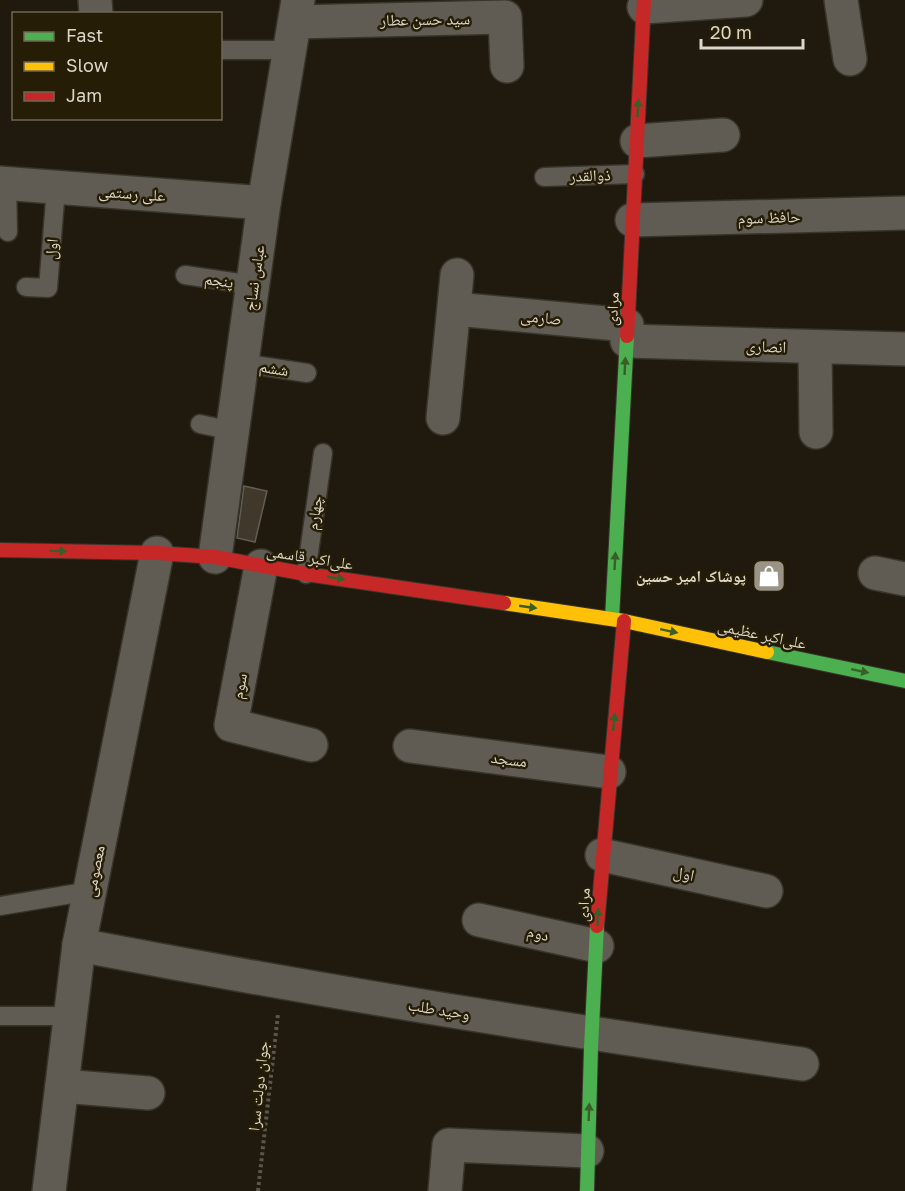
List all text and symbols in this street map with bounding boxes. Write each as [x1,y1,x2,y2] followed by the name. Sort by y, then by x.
[379,8,470,31] street label: سید حسن عطار
[12,12,222,120] legend
[701,12,803,50] scale bar
[710,21,752,43] text: 20 m
[66,24,103,46] text: Fast
[66,54,109,76] text: Slow
[66,84,102,106] text: Jam
[634,99,643,118] one-way arrow
[568,164,611,186] street label: ذوالقدر
[98,181,166,206] street label: علی رستمی
[737,206,801,229] street label: حافظ سوم
[40,238,63,260] street label: اول
[239,244,270,312] street label: عباس نساج
[203,268,235,293] street label: پنجم
[601,291,624,327] street label: مرادی
[520,305,562,330] street label: صارمی
[745,335,787,358] street label: انصاری
[258,356,290,381] street label: ششم
[621,356,630,375] one-way arrow
[302,495,327,532] street label: چهارم
[265,540,355,575] street label: علی‌اکبر قاسمی
[49,546,68,556] one-way arrow
[610,551,619,570] one-way arrow
[751,558,787,594] shop icon: پوشاک امیر حسین
[636,566,746,586] place label: پوشاک امیر حسین
[326,574,345,583] one-way arrow
[519,602,538,611] one-way arrow
[716,615,808,654] street label: علی‌اکبر عظیمی
[660,627,679,636] one-way arrow
[851,667,870,676] one-way arrow
[227,671,252,701] street label: سوم
[609,713,619,732] one-way arrow
[490,747,528,771] street label: مسجد
[79,843,110,899] street label: معصومی
[672,861,696,886] street label: اول
[572,887,595,923] street label: مرادی
[594,907,603,926] one-way arrow
[525,921,551,946] street label: دوم
[407,994,471,1024] street label: وحید طلب
[243,1040,274,1132] street label: جوان دولت سرا
[584,1102,593,1121] one-way arrow

